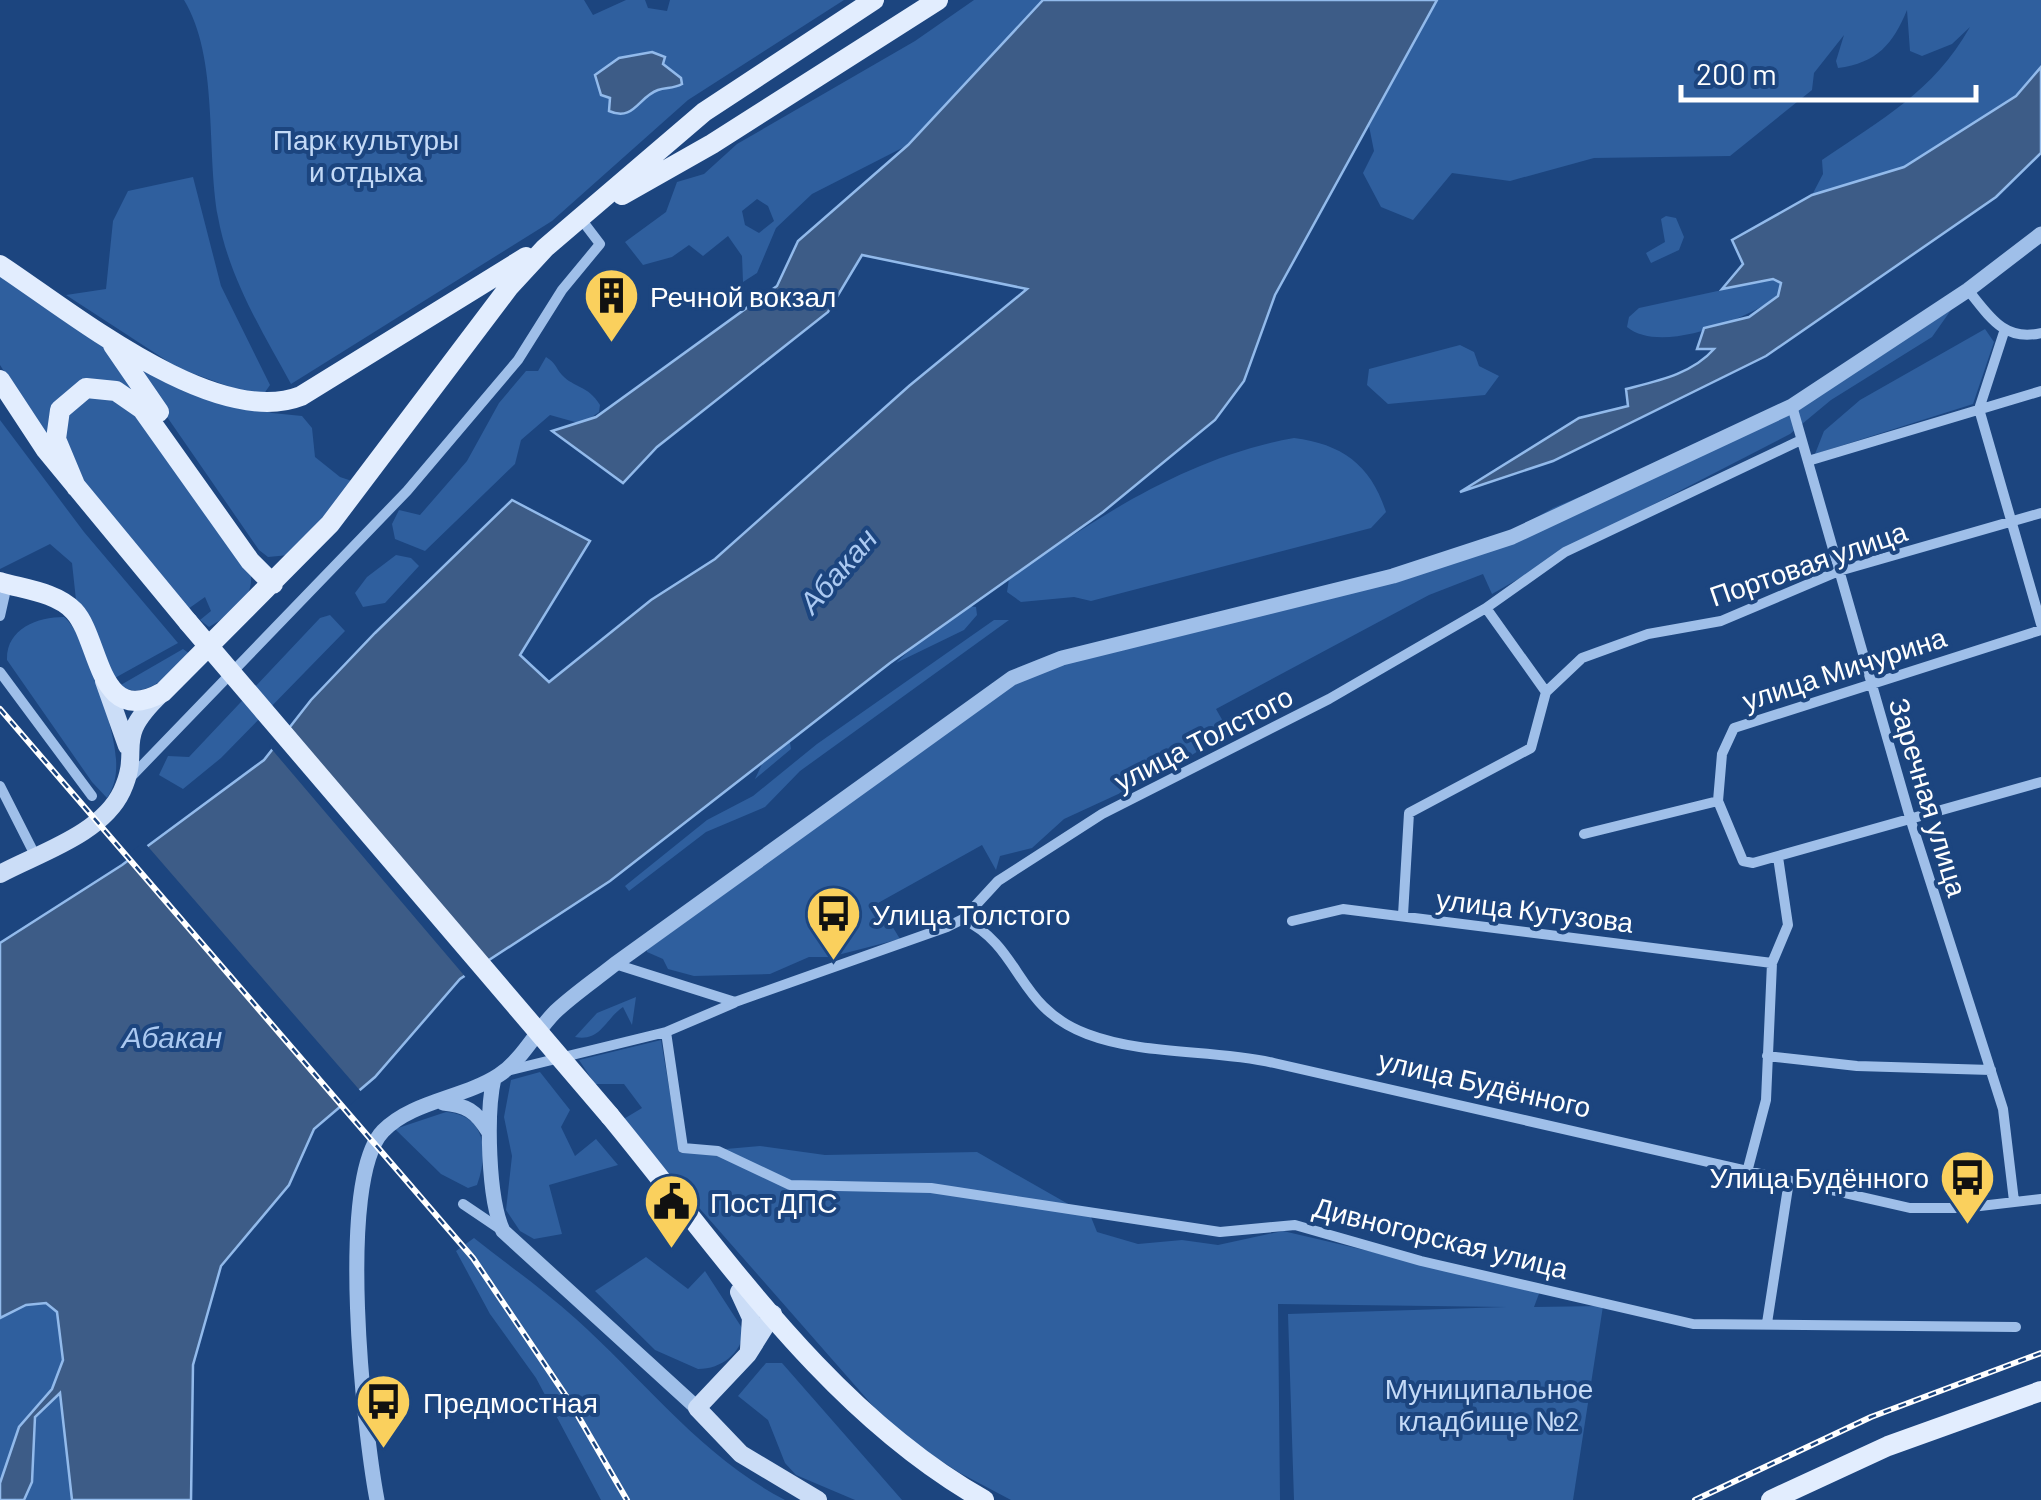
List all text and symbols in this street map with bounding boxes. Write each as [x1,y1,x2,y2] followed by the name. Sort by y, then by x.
[1681,40,1976,102] scale bar
[1696,55,1777,91] text: 200 m
[273,122,459,188] park label: Парк культуры и отдыха
[581,266,641,345] building icon: Речной вокзал
[650,279,836,313] place label: Речной вокзал
[1705,513,1912,613] street label: Портовая улица
[789,520,884,621] water label: Абакан
[1738,619,1950,717] street label: улица Мичурина
[1108,678,1298,798] street label: улица Толстого
[1883,694,1976,901] street label: Заречная улица
[1435,881,1636,939] street label: улица Кутузова
[803,884,863,963] bus stop icon: Улица Толстого
[872,897,1071,931] place label: Улица Толстого
[120,1018,222,1054] water label: Абакан
[1375,1042,1595,1124] street label: улица Будённого
[1938,1147,1998,1226] bus stop icon: Улица Будённого
[1709,1160,1929,1194] place label: Улица Будённого
[641,1172,701,1251] public building icon: Пост ДПС
[710,1185,837,1219] place label: Пост ДПС
[1310,1189,1572,1285] street label: Дивногорская улица
[1385,1371,1593,1437] park label: Муниципальное кладбище №2
[354,1372,414,1451] bus stop icon: Предмостная
[423,1385,598,1419] place label: Предмостная

